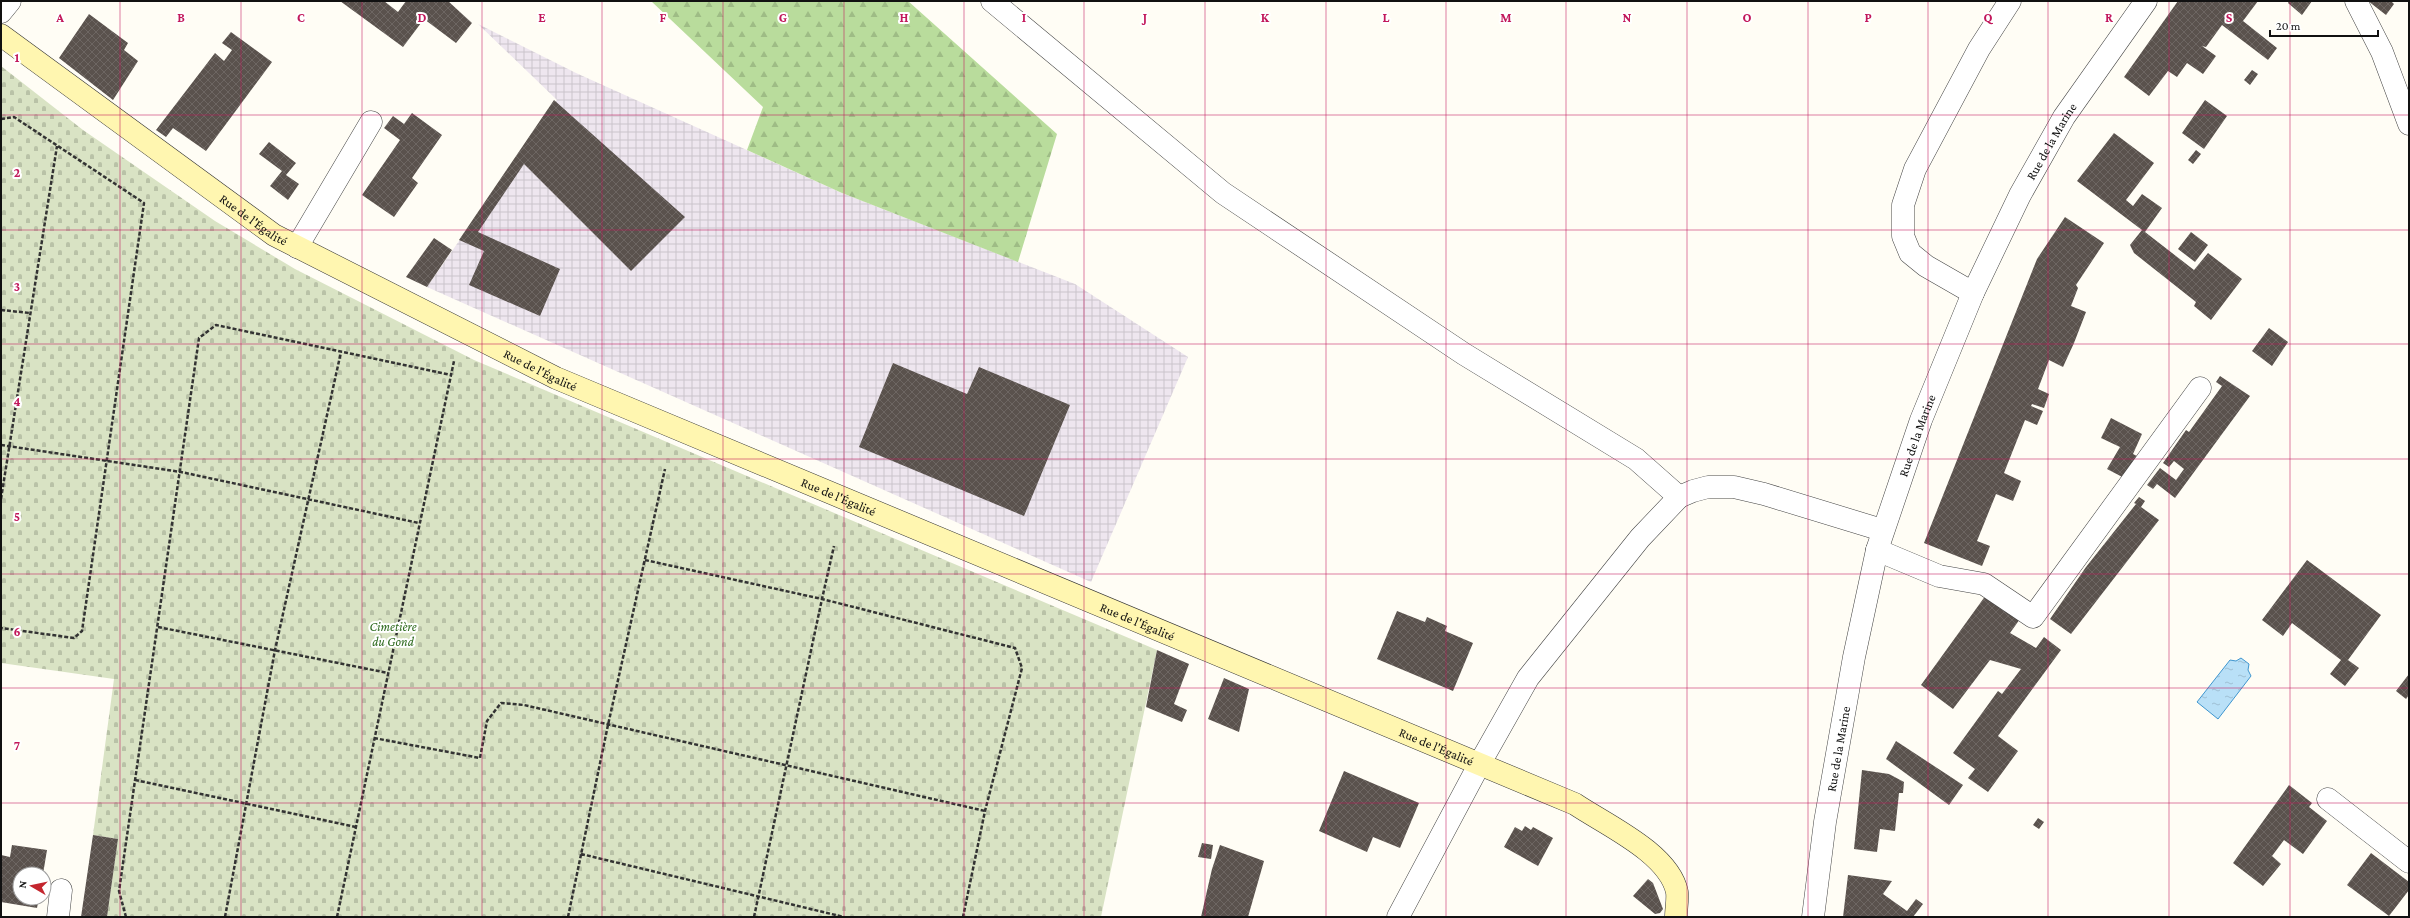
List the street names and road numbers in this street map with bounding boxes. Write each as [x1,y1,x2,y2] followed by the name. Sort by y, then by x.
[2023,100,2080,183] street label: Rue de la Marine
[217,191,290,249] street label: Rue de l'Égalité
[501,346,579,394] street label: Rue de l'Égalité
[1895,392,1939,479] street label: Rue de la Marine
[799,474,878,519] street label: Rue de l'Égalité
[1098,599,1177,644] street label: Rue de l'Égalité
[1823,705,1853,793] street label: Rue de la Marine
[1397,724,1476,769] street label: Rue de l'Égalité

